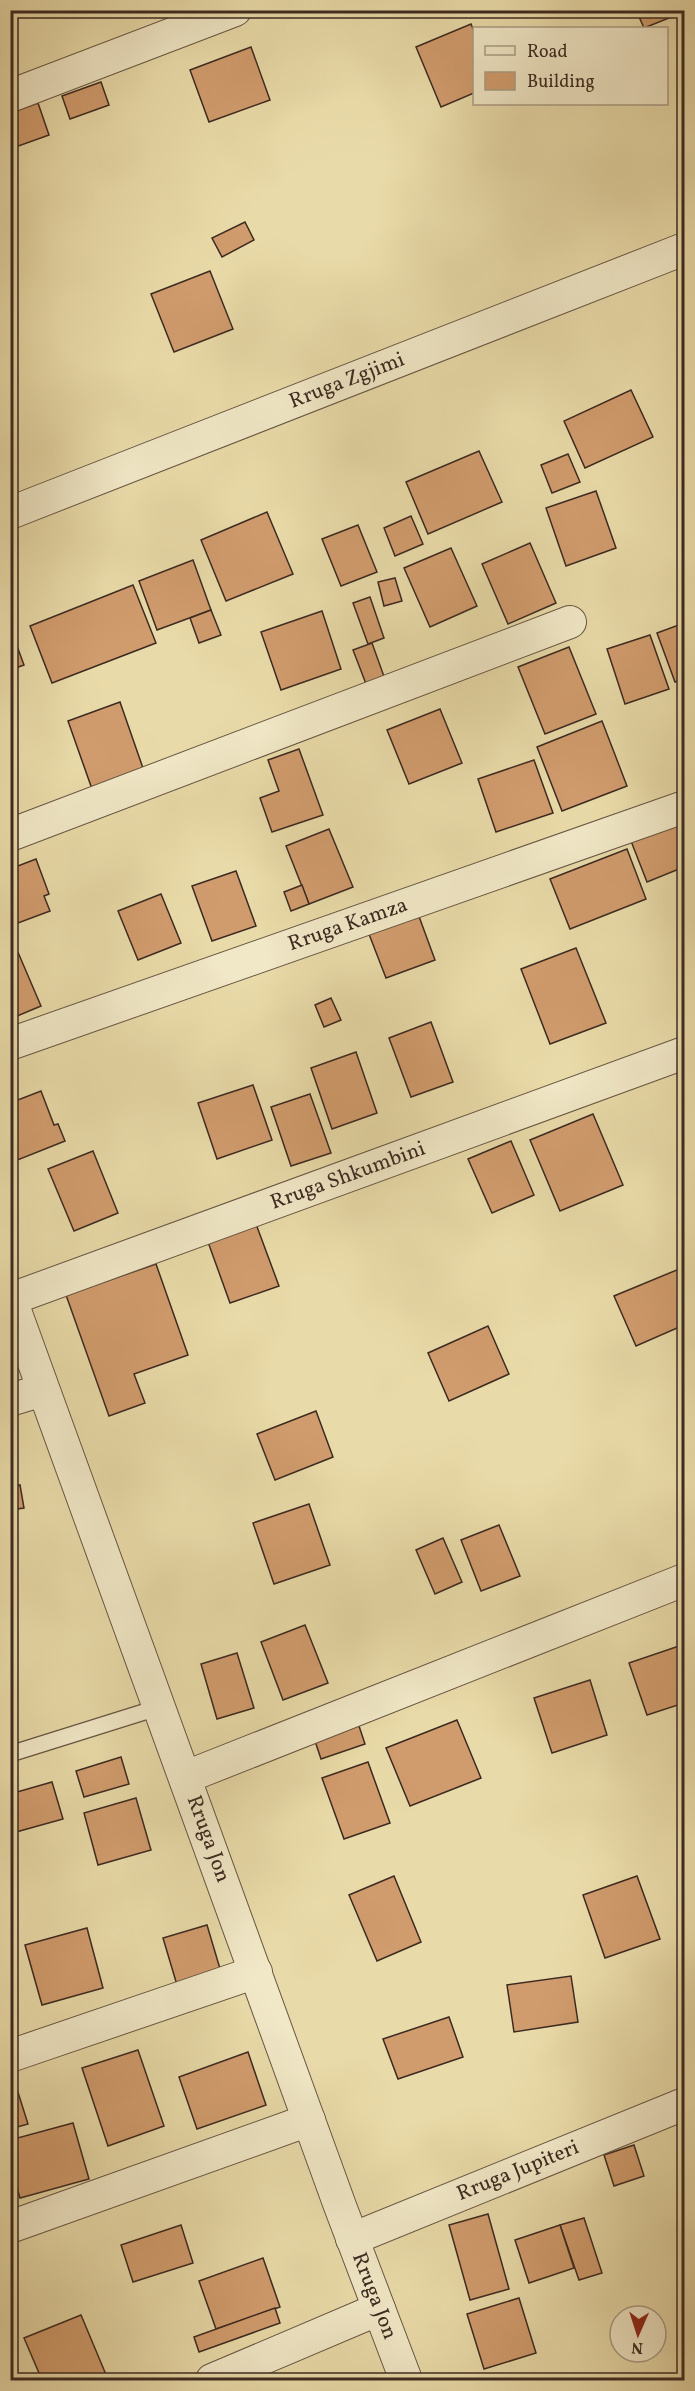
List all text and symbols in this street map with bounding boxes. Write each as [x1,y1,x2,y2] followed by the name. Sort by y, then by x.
[473,27,668,105] legend
[527,40,568,65] text: Road
[527,70,595,95] text: Building
[285,346,409,416] street label: Rruga Zgjimi
[284,891,412,959] street label: Rruga Kamza
[266,1134,430,1218] street label: Rruga Shkumbini
[179,1791,237,1887] street label: Rruga Jon
[452,2133,584,2209] street label: Rruga Jupiteri
[344,2248,404,2344] street label: Rruga Jon
[608,2304,668,2364] north arrow
[631,2336,644,2358] text: N

